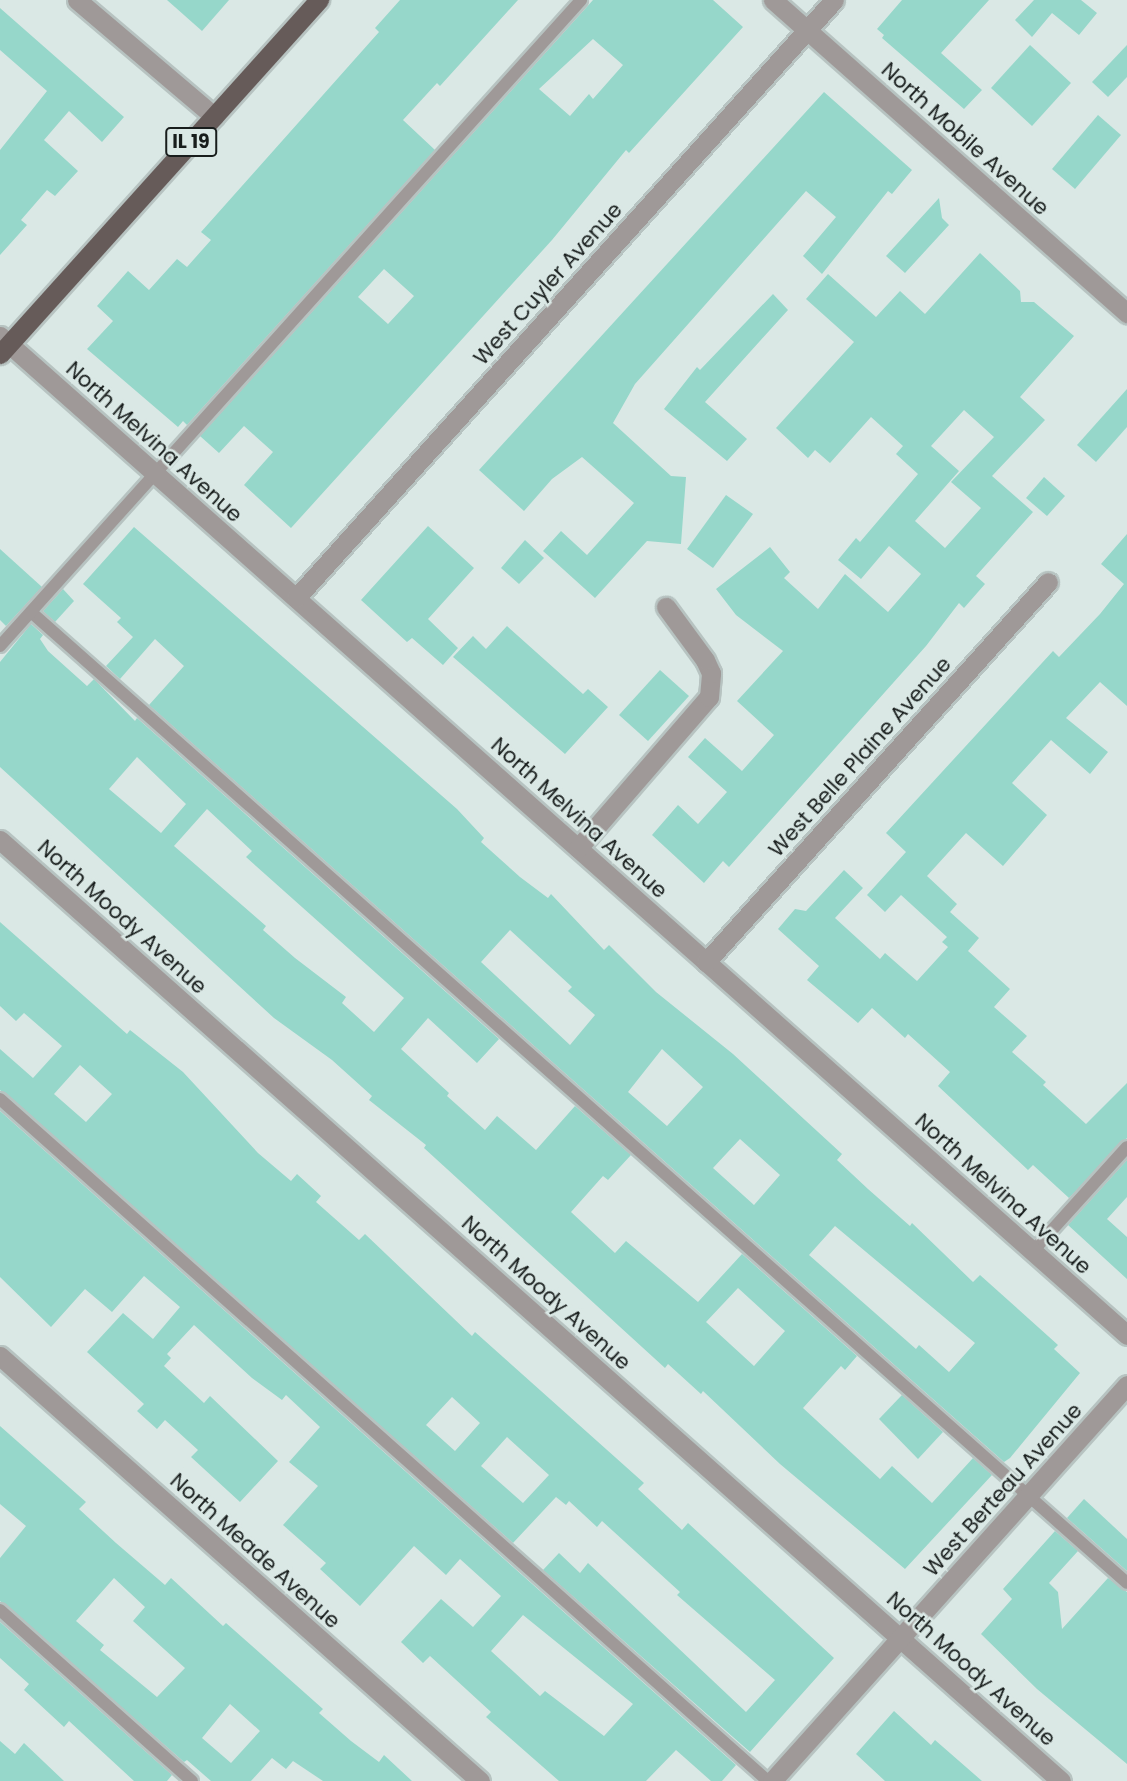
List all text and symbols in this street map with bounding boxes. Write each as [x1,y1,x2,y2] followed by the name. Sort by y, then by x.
[876,57,1054,221] street label: North Mobile Avenue
[165,126,217,158] road number: IL 19
[468,198,628,370] street label: West Cuyler Avenue
[61,356,247,528] street label: North Melvina Avenue
[764,652,956,862] street label: West Belle Plaine Avenue
[486,732,672,904] street label: North Melvina Avenue
[33,835,211,999] street label: North Moody Avenue
[910,1108,1096,1280] street label: North Melvina Avenue
[457,1211,635,1375] street label: North Moody Avenue
[919,1398,1087,1582] street label: West Berteau Avenue
[165,1468,345,1634] street label: North Meade Avenue
[882,1587,1060,1751] street label: North Moody Avenue

